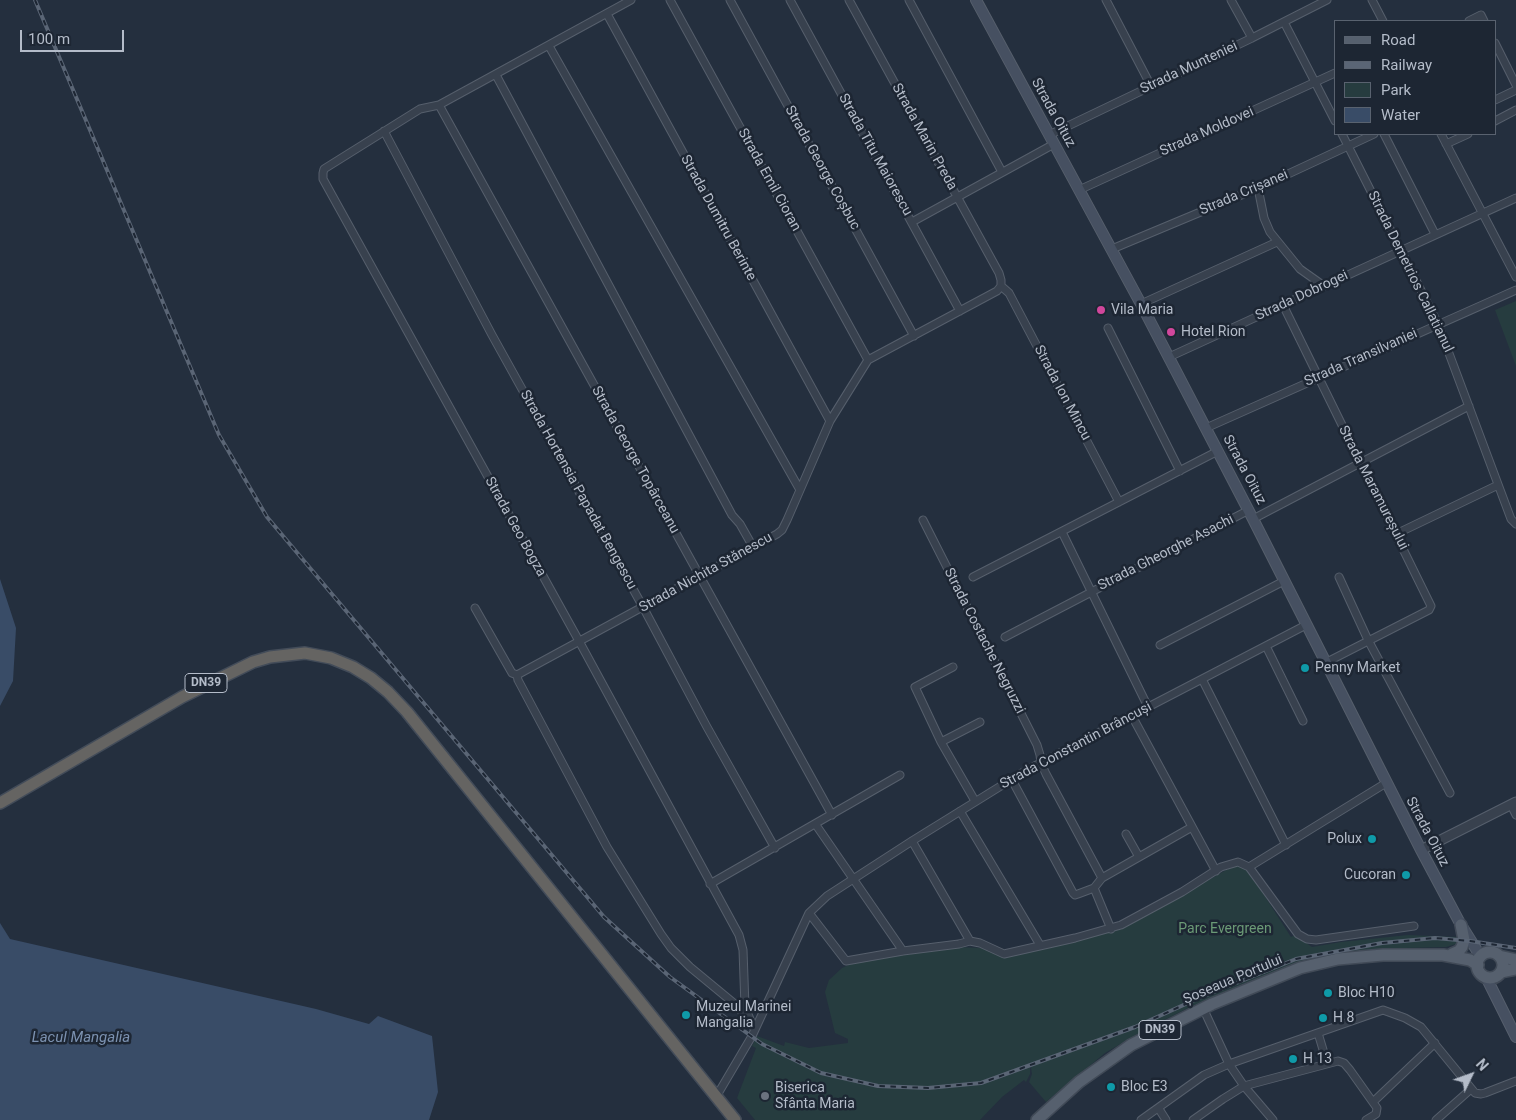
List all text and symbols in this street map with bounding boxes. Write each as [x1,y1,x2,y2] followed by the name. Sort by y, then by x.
[22,20,126,52] scale bar
[1334,20,1496,135] legend
[28,30,70,48] text: 100 m
[1381,31,1415,49] text: Road
[1138,38,1240,98] street label: Strada Munteniei
[1381,56,1432,74] text: Railway
[1027,76,1079,150] street label: Strada Oituz
[888,81,960,193] street label: Strada Marin Preda
[1381,81,1411,99] text: Park
[834,91,916,219] street label: Strada Titu Maiorescu
[781,103,863,233] street label: Strada George Coșbuc
[1158,104,1256,160] street label: Strada Moldovei
[1381,106,1420,124] text: Water
[734,126,804,234] street label: Strada Emil Cioran
[676,152,760,284] street label: Strada Dumitru Berinte
[1197,167,1291,219] street label: Strada Crișanei
[1364,189,1456,355] street label: Strada Demetrios Callatianul
[1253,267,1351,325] street label: Strada Dobrogei
[1111,302,1173,318] place label: Vila Maria
[1095,304,1107,316] marker: Vila Maria
[1181,324,1246,340] place label: Hotel Rion
[1165,326,1177,338] marker: Hotel Rion
[1302,326,1420,390] street label: Strada Transilvaniei
[1030,343,1094,443] street label: Strada Ion Mincu
[587,383,683,537] street label: Strada George Topârceanu
[516,387,640,593] street label: Strada Hortensia Papadat Bengescu
[1334,423,1412,553] street label: Strada Maramureșului
[1219,432,1269,508] street label: Strada Oituz
[481,474,549,580] street label: Strada Geo Bogza
[1095,511,1237,595] street label: Strada Gheorghe Asachi
[637,529,775,617] street label: Strada Nichita Stănescu
[940,565,1028,717] street label: Strada Costache Negruzzi
[1315,660,1400,676] place label: Penny Market
[1299,662,1311,674] marker: Penny Market
[185,674,227,692] road number: DN39
[997,699,1155,793] street label: Strada Constantin Brâncuși
[1402,794,1452,870] street label: Strada Oituz
[1327,831,1362,847] place label: Polux
[1366,833,1378,845] marker: Polux
[1344,867,1396,883] place label: Cucoran
[1400,869,1412,881] marker: Cucoran
[1178,921,1272,937] park label: Parc Evergreen
[1181,952,1285,1008] street label: Șoseaua Portului
[1338,985,1395,1001] place label: Bloc H10
[1322,987,1334,999] marker: Bloc H10
[696,999,791,1032] place label: Muzeul Marinei Mangalia
[680,1009,692,1021] marker: Muzeul Marinei Mangalia
[1333,1010,1354,1026] place label: H 8
[1317,1012,1329,1024] marker: H 8
[1139,1020,1181,1040] road number: DN39
[32,1029,130,1047] water label: Lacul Mangalia
[1446,1050,1496,1100] north arrow
[1303,1051,1332,1067] place label: H 13
[1287,1053,1299,1065] marker: H 13
[1473,1056,1491,1074] text: N
[1121,1079,1168,1095] place label: Bloc E3
[775,1080,855,1112] place label: Biserica Sfânta Maria
[1105,1081,1117,1093] marker: Bloc E3
[759,1090,771,1102] marker: Biserica Sfânta Maria

